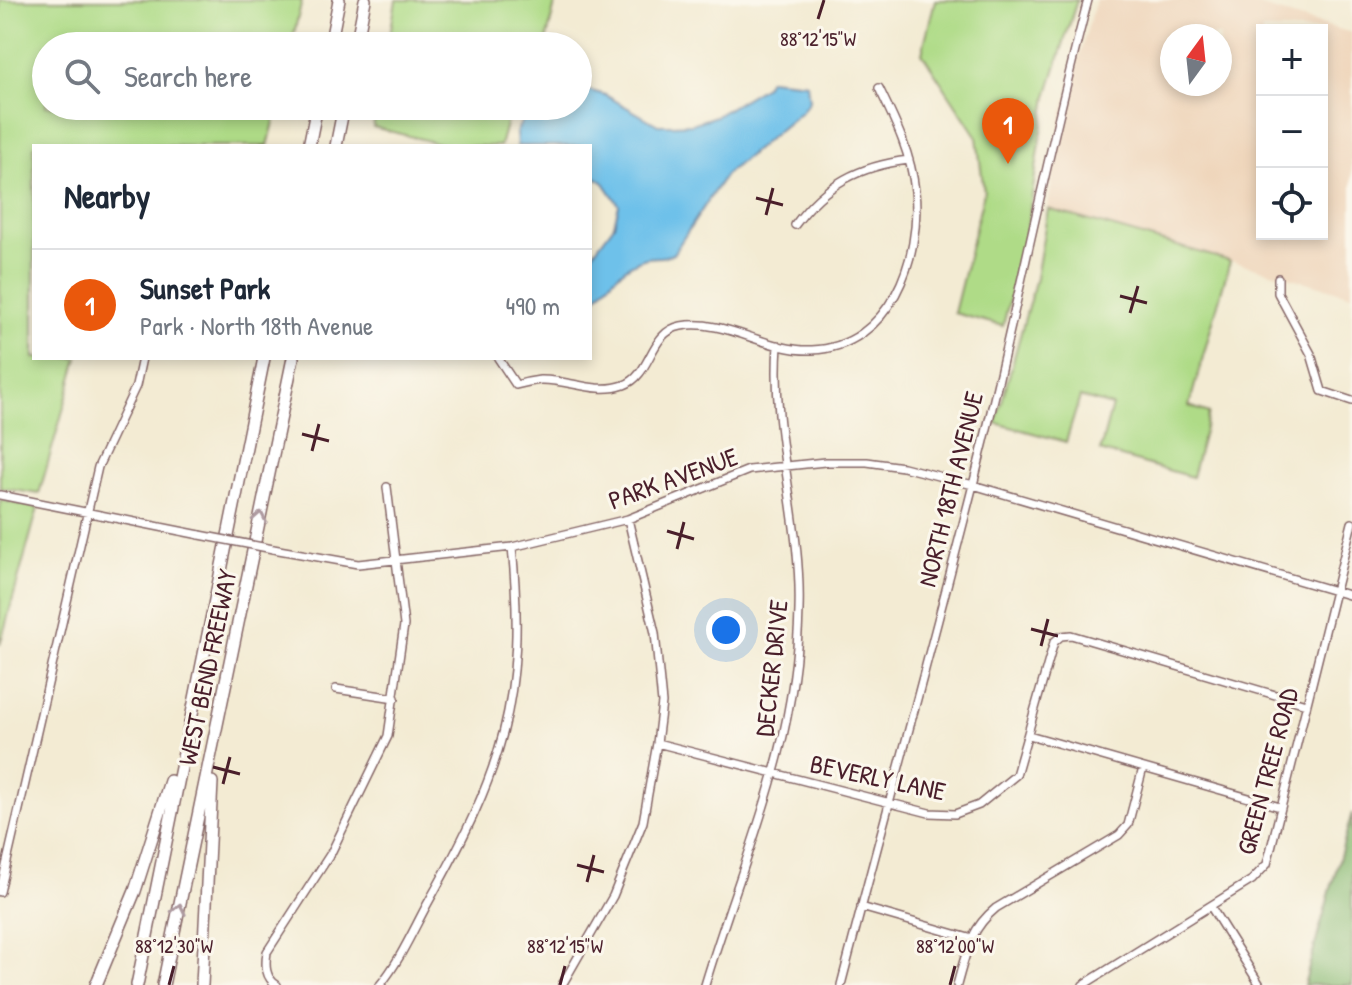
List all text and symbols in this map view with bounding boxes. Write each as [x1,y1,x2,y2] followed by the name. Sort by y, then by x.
[1160,24,1232,96] north arrow
[1256,24,1328,240] map controls
[1256,24,1328,96] button: +
[780,25,857,52] text: 88°12'15"W
[32,32,592,120] search box
[60,54,104,98] icon: search
[124,56,252,96] text: Search here
[1256,96,1328,168] button: −
[982,98,1034,164] pin: 1
[1256,168,1328,240] button: locate
[64,173,150,219] text: Nearby
[140,268,270,308] text: Sunset Park
[85,288,95,323] text: 1
[505,288,560,323] text: 490 m
[140,308,373,343] text: Park · North 18th Avenue
[909,387,991,590] street label: NORTH 18TH AVENUE
[604,438,743,518] street label: PARK AVENUE
[251,511,268,524] one-way arrow
[169,565,245,768] street label: WEST BEND FREEWAY
[746,597,796,738] street label: DECKER DRIVE
[706,610,746,650] your location
[1228,683,1306,858] street label: GREEN TREE ROAD
[807,746,949,809] street label: BEVERLY LANE
[170,902,187,916] one-way arrow
[135,932,214,959] text: 88°12'30"W
[527,932,604,959] text: 88°12'15"W
[916,932,995,959] text: 88°12'00"W

